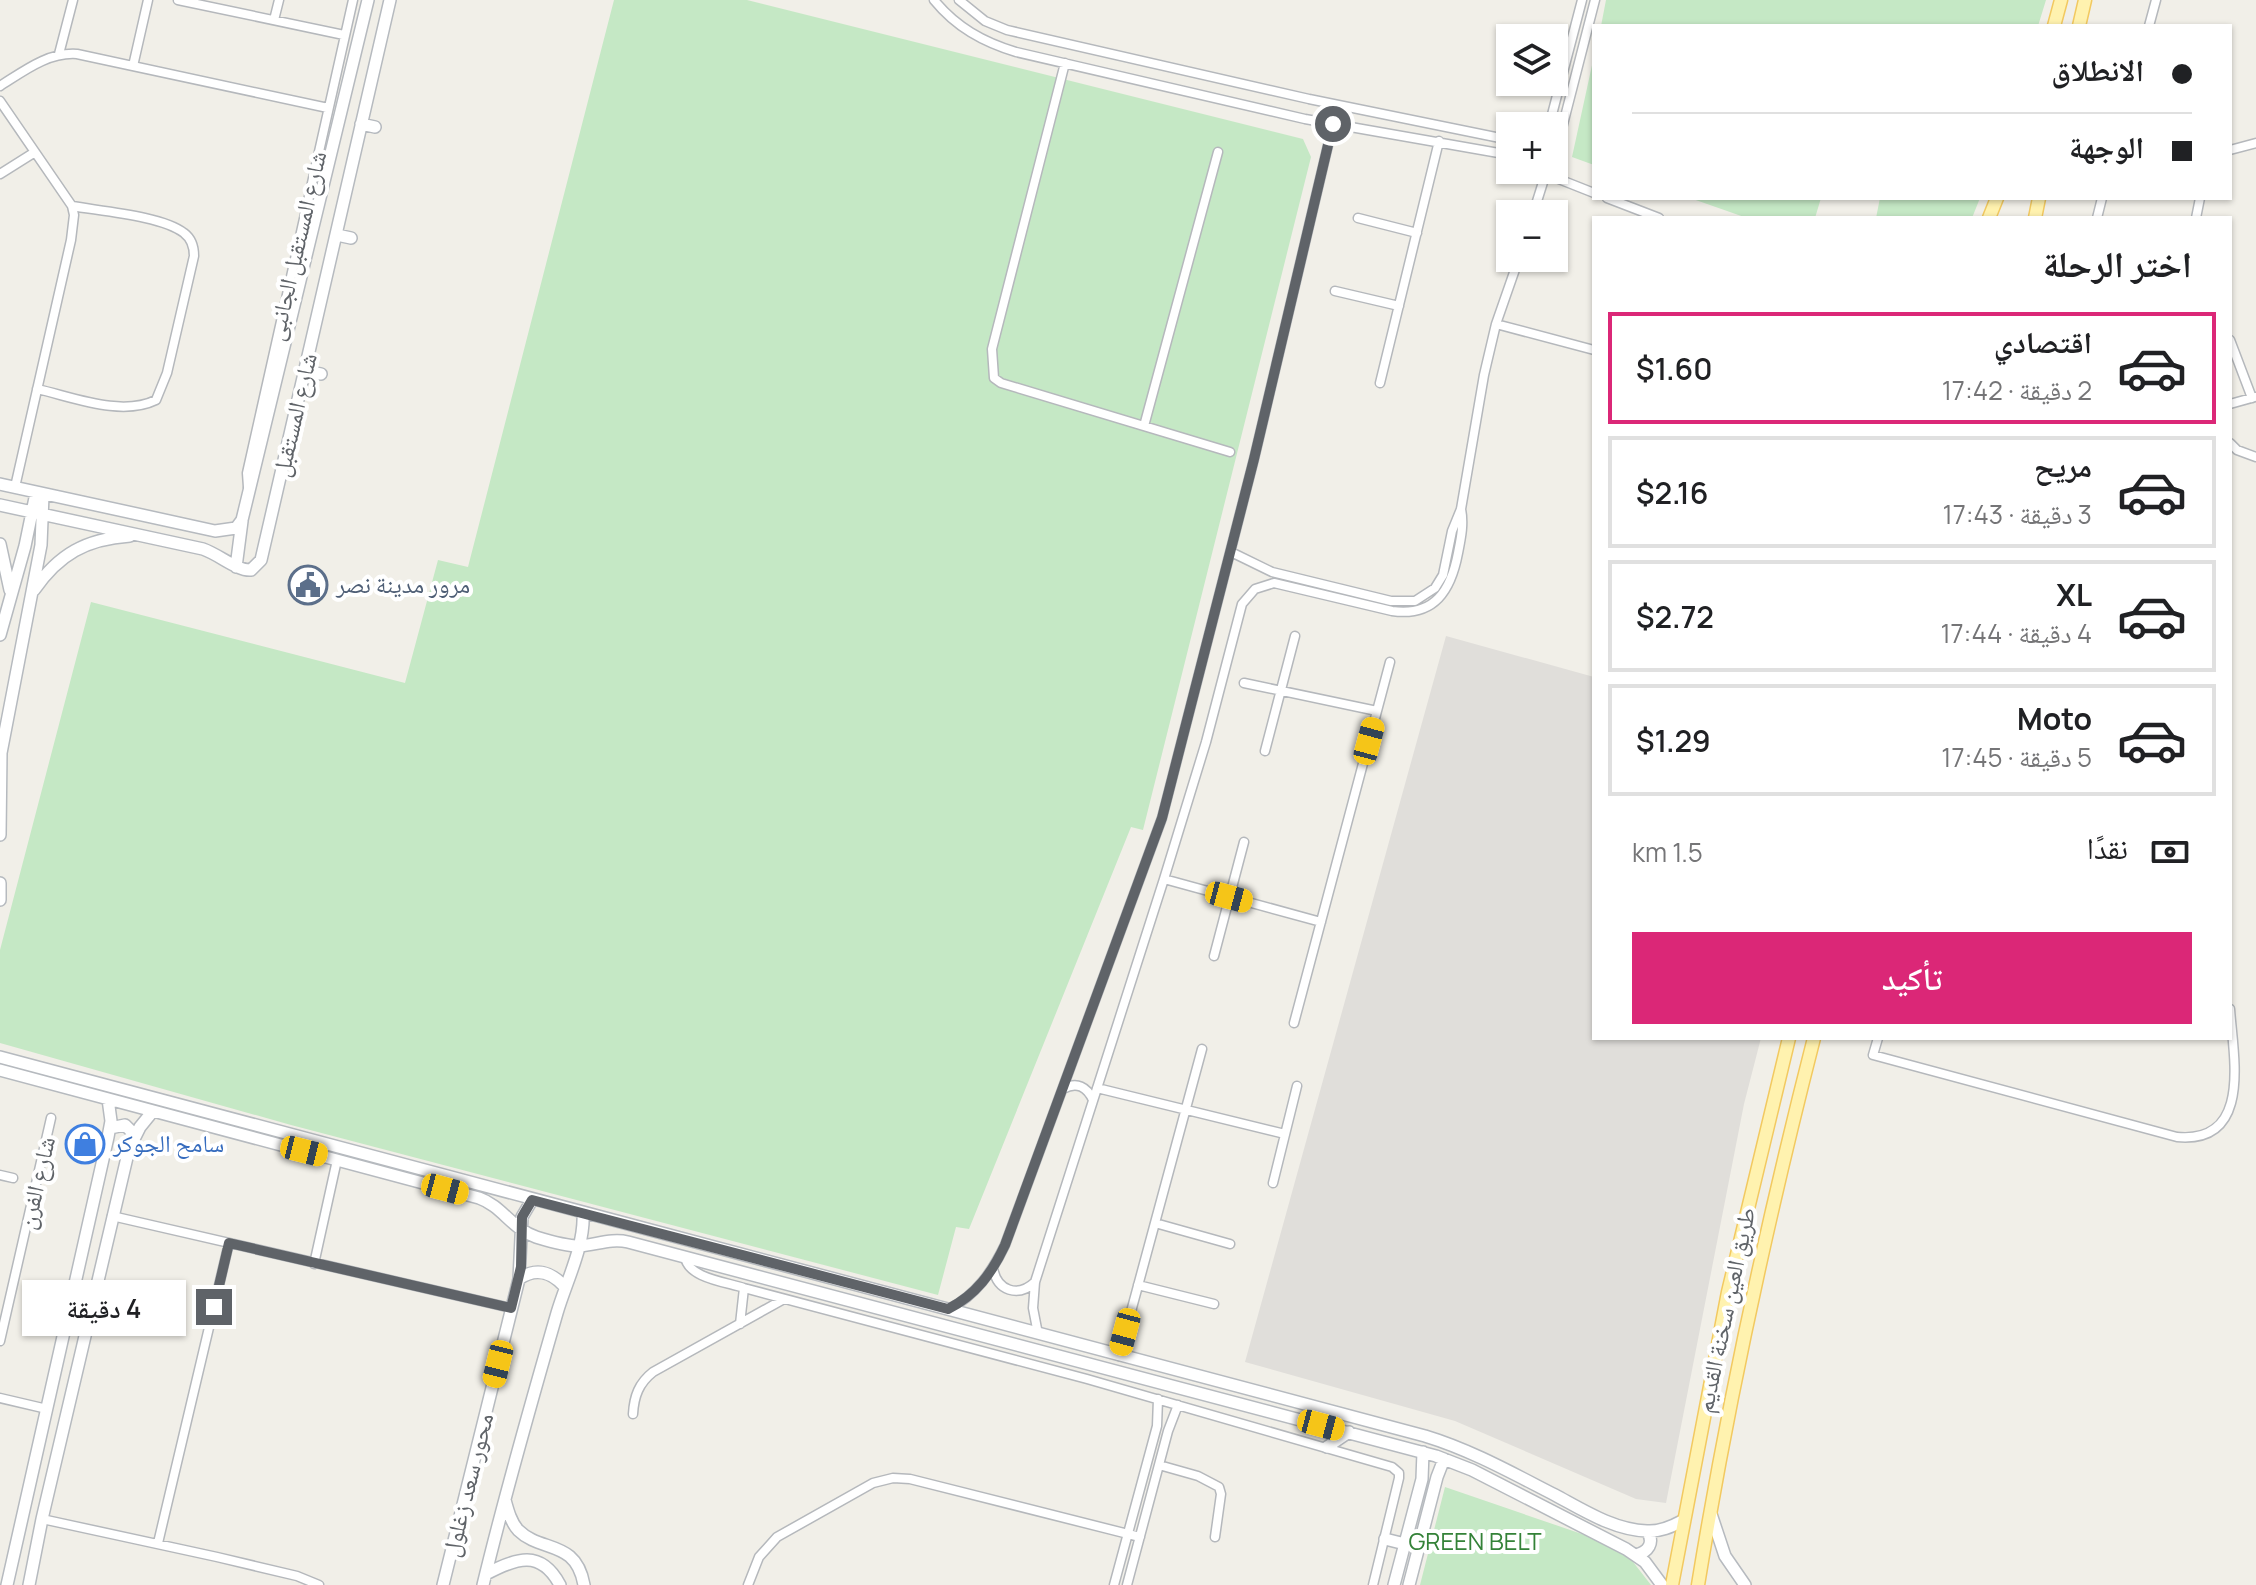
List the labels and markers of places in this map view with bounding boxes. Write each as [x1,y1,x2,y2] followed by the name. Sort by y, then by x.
[287,564,329,606] public building icon: مرور مدينة نصر
[335,567,470,600] place label: مرور مدينة نصر
[64,1123,106,1165] shop icon: سامح الجوكر
[112,1126,224,1159] place label: سامح الجوكر

